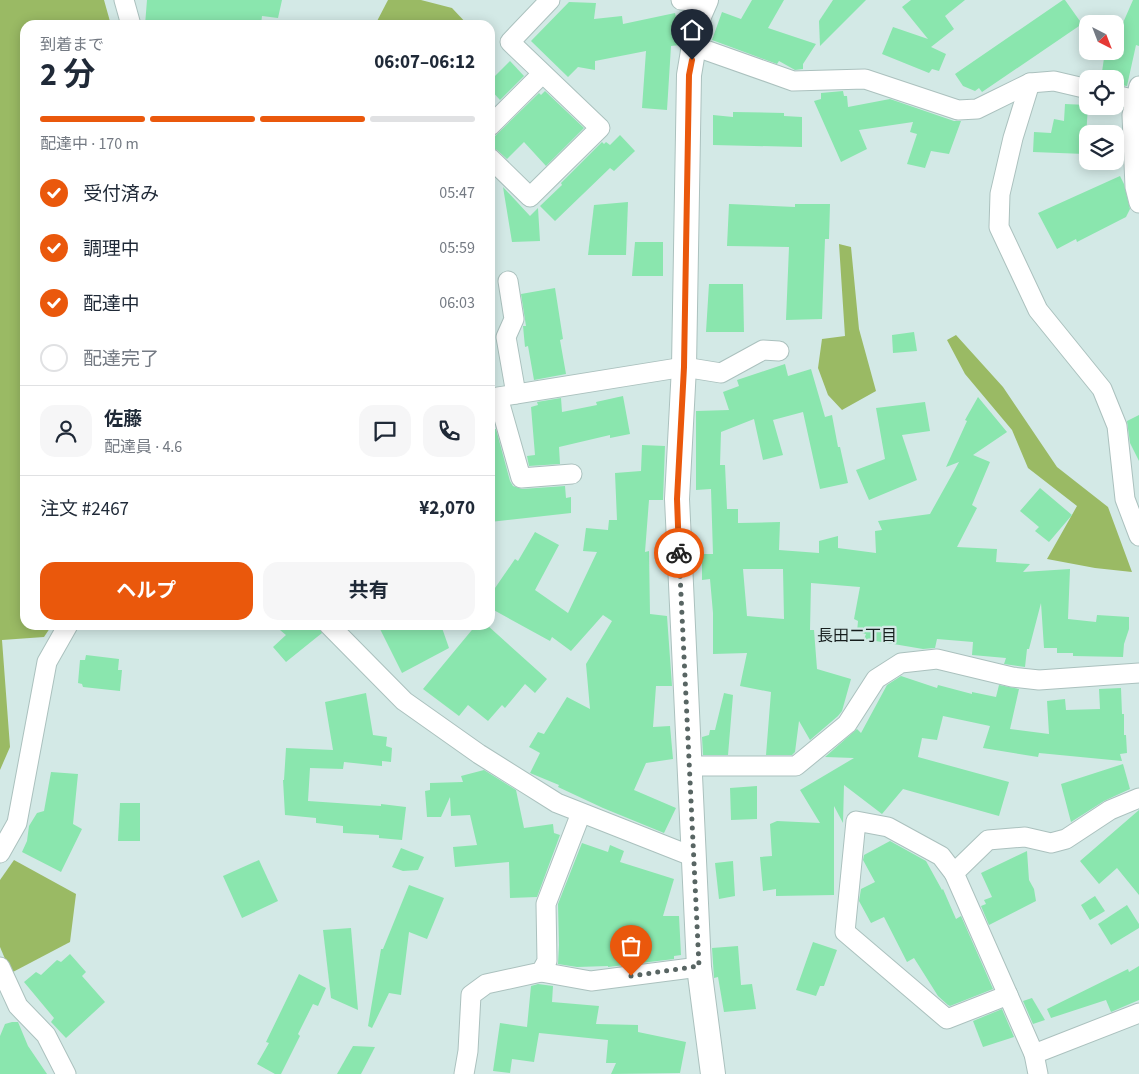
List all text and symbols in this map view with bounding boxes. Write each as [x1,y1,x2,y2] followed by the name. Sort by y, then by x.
[671,9,713,60] pin
[1079,15,1124,60] north arrow
[1079,15,1124,170] map controls
[678,16,706,44] icon: home
[40,34,104,56] text: 到着まで
[374,49,475,76] text: 06:07–06:12
[40,52,95,98] text: 2 分
[1079,70,1124,115] button: locate
[1079,125,1124,170] button: layers
[40,133,139,155] text: 配達中 · 170 m
[40,179,68,207] icon: check
[83,181,159,208] text: 受付済み
[439,182,475,204] text: 05:47
[40,234,68,262] icon: check
[83,236,140,263] text: 調理中
[439,237,475,259] text: 05:59
[40,289,68,317] icon: check
[83,291,140,318] text: 配達中
[439,292,475,314] text: 06:03
[83,346,159,373] text: 配達完了
[40,405,92,457] button: person
[359,405,411,457] button: chat
[423,405,475,457] button: phone
[104,406,142,433] text: 佐藤
[104,436,182,458] text: 配達員 · 4.6
[419,495,475,522] text: ¥2,070
[40,496,129,523] text: 注文 #2467
[654,528,704,578] courier
[665,539,693,567] icon: bike
[40,562,253,620] button: ヘルプ
[263,562,475,620] button: 共有
[817,625,897,647] district label: 長田二丁目
[610,925,652,976] pin
[617,932,645,960] icon: bag

